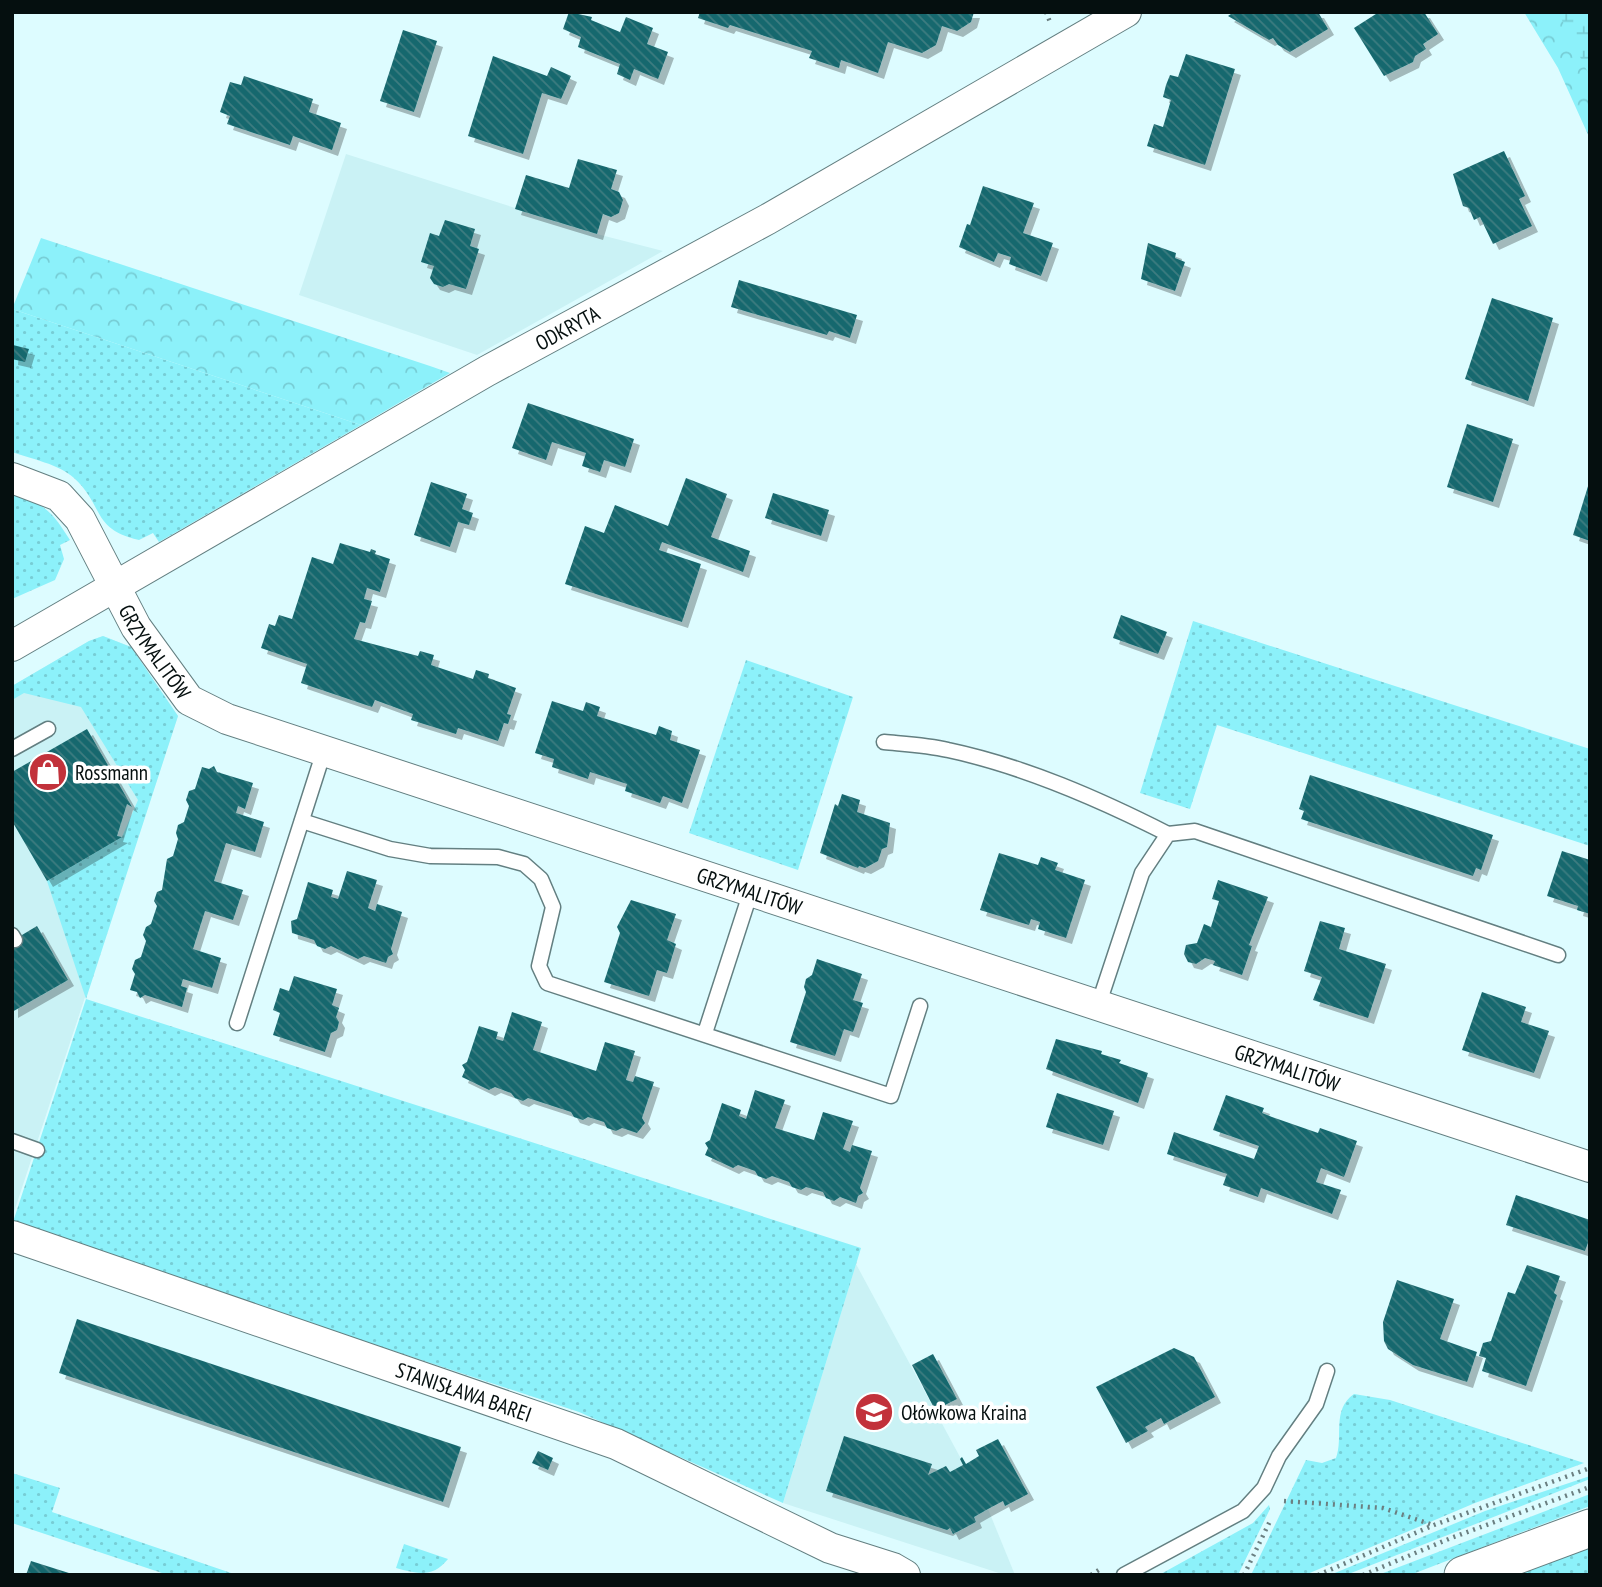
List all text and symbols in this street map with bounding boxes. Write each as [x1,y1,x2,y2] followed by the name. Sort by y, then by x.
[530,299,604,356] street label: ODKRYTA
[113,600,197,704] street label: GRZYMALITÓW
[27,751,69,793] shop icon: Rossmann
[75,759,148,786] place label: Rossmann
[694,861,806,921] street label: GRZYMALITÓW
[1231,1038,1343,1097] street label: GRZYMALITÓW
[392,1356,535,1428] street label: STANISŁAWA BAREI
[853,1391,895,1433] school or university icon: Ołówkowa Kraina
[901,1399,1027,1426] place label: Ołówkowa Kraina

